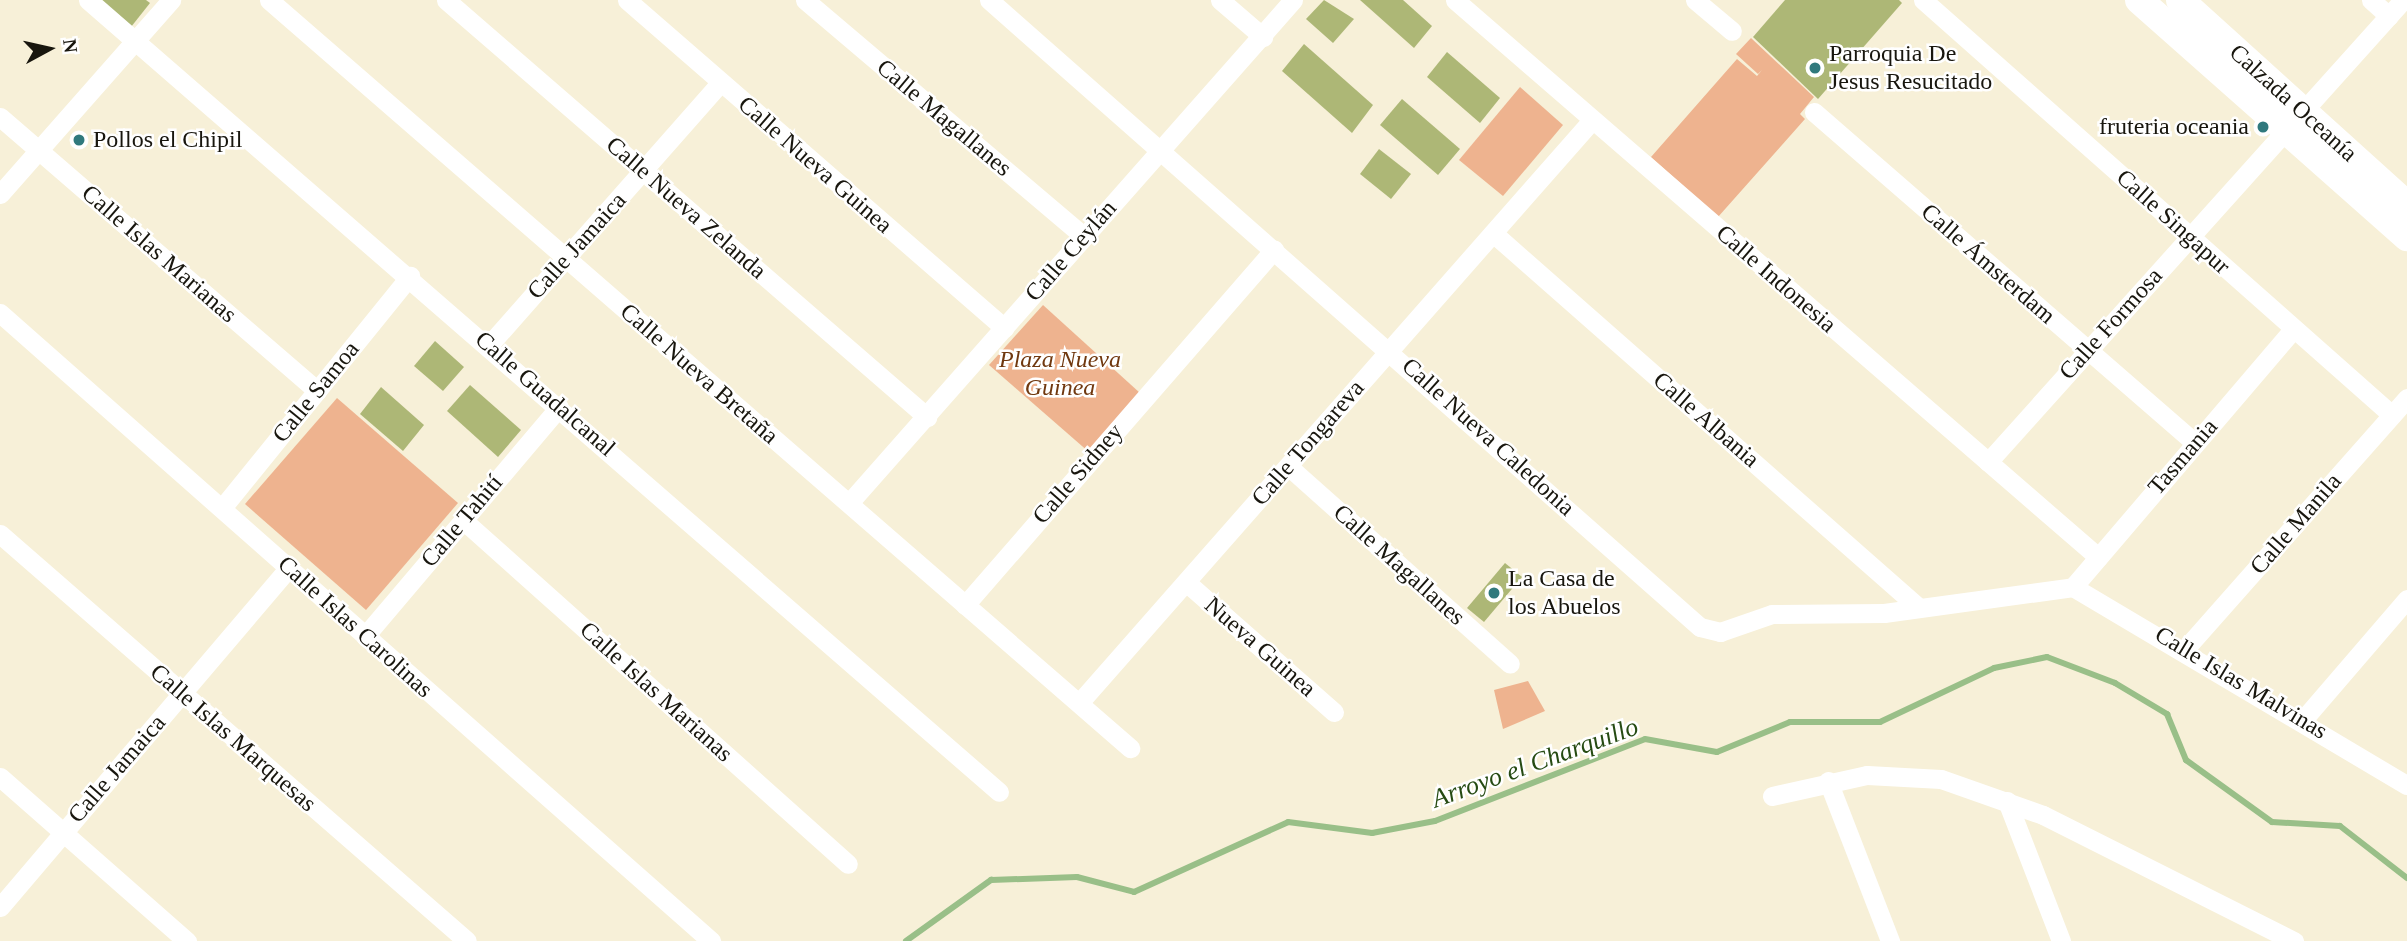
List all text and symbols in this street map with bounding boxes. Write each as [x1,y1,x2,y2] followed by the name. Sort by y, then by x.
[14,14,84,84] north arrow
[59,38,82,54] text: N
[2223,38,2363,168] street label: Calzada Oceanía
[1829,40,1992,96] place label: Parroquia De Jesus Resucitado
[871,53,1017,183] street label: Calle Magallanes
[1807,60,1823,76] marker: Parroquia De Jesus Resucitado
[732,90,898,240] street label: Calle Nueva Guinea
[2099,113,2249,141] place label: fruteria oceania
[2255,119,2271,135] marker: fruteria oceania
[93,126,242,154] place label: Pollos el Chipil
[600,131,772,285] street label: Calle Nueva Zelanda
[71,132,87,148] marker: Pollos el Chipil
[2110,163,2236,281] street label: Calle Singapur
[76,179,242,329] street label: Calle Islas Marianas
[521,187,633,305] street label: Calle Jamaica
[1019,195,1123,307] street label: Calle Ceylán
[1915,198,2061,330] street label: Calle Ámsterdam
[1710,219,1842,339] street label: Calle Indonesia
[2053,262,2169,386] street label: Calle Formosa
[614,298,784,450] street label: Calle Nueva Bretaña
[469,325,621,463] street label: Calle Guadalcanal
[266,336,366,448] street label: Calle Samoa
[999,346,1121,402] park label: Plaza Nueva Guinea
[1396,352,1580,522] street label: Calle Nueva Caledonia
[1647,366,1765,474] street label: Calle Albania
[1245,374,1371,512] street label: Calle Tongareva
[2142,413,2224,501] street label: Tasmania
[1027,418,1129,530] street label: Calle Sidney
[2244,468,2348,580] street label: Calle Manila
[415,469,509,573] street label: Calle Tahití
[1327,498,1471,632] street label: Calle Magallanes
[272,550,438,704] street label: Calle Islas Carolinas
[1508,565,1622,621] place label: La Casa de los Abuelos
[1486,585,1502,601] marker: La Casa de los Abuelos
[1198,591,1322,703] street label: Nueva Guinea
[574,616,738,768] street label: Calle Islas Marianas
[2150,620,2332,746] street label: Calle Islas Malvinas
[144,658,322,818] street label: Calle Islas Marquesas
[62,709,172,829] street label: Calle Jamaica
[1427,711,1643,815] water label: Arroyo el Charquillo

